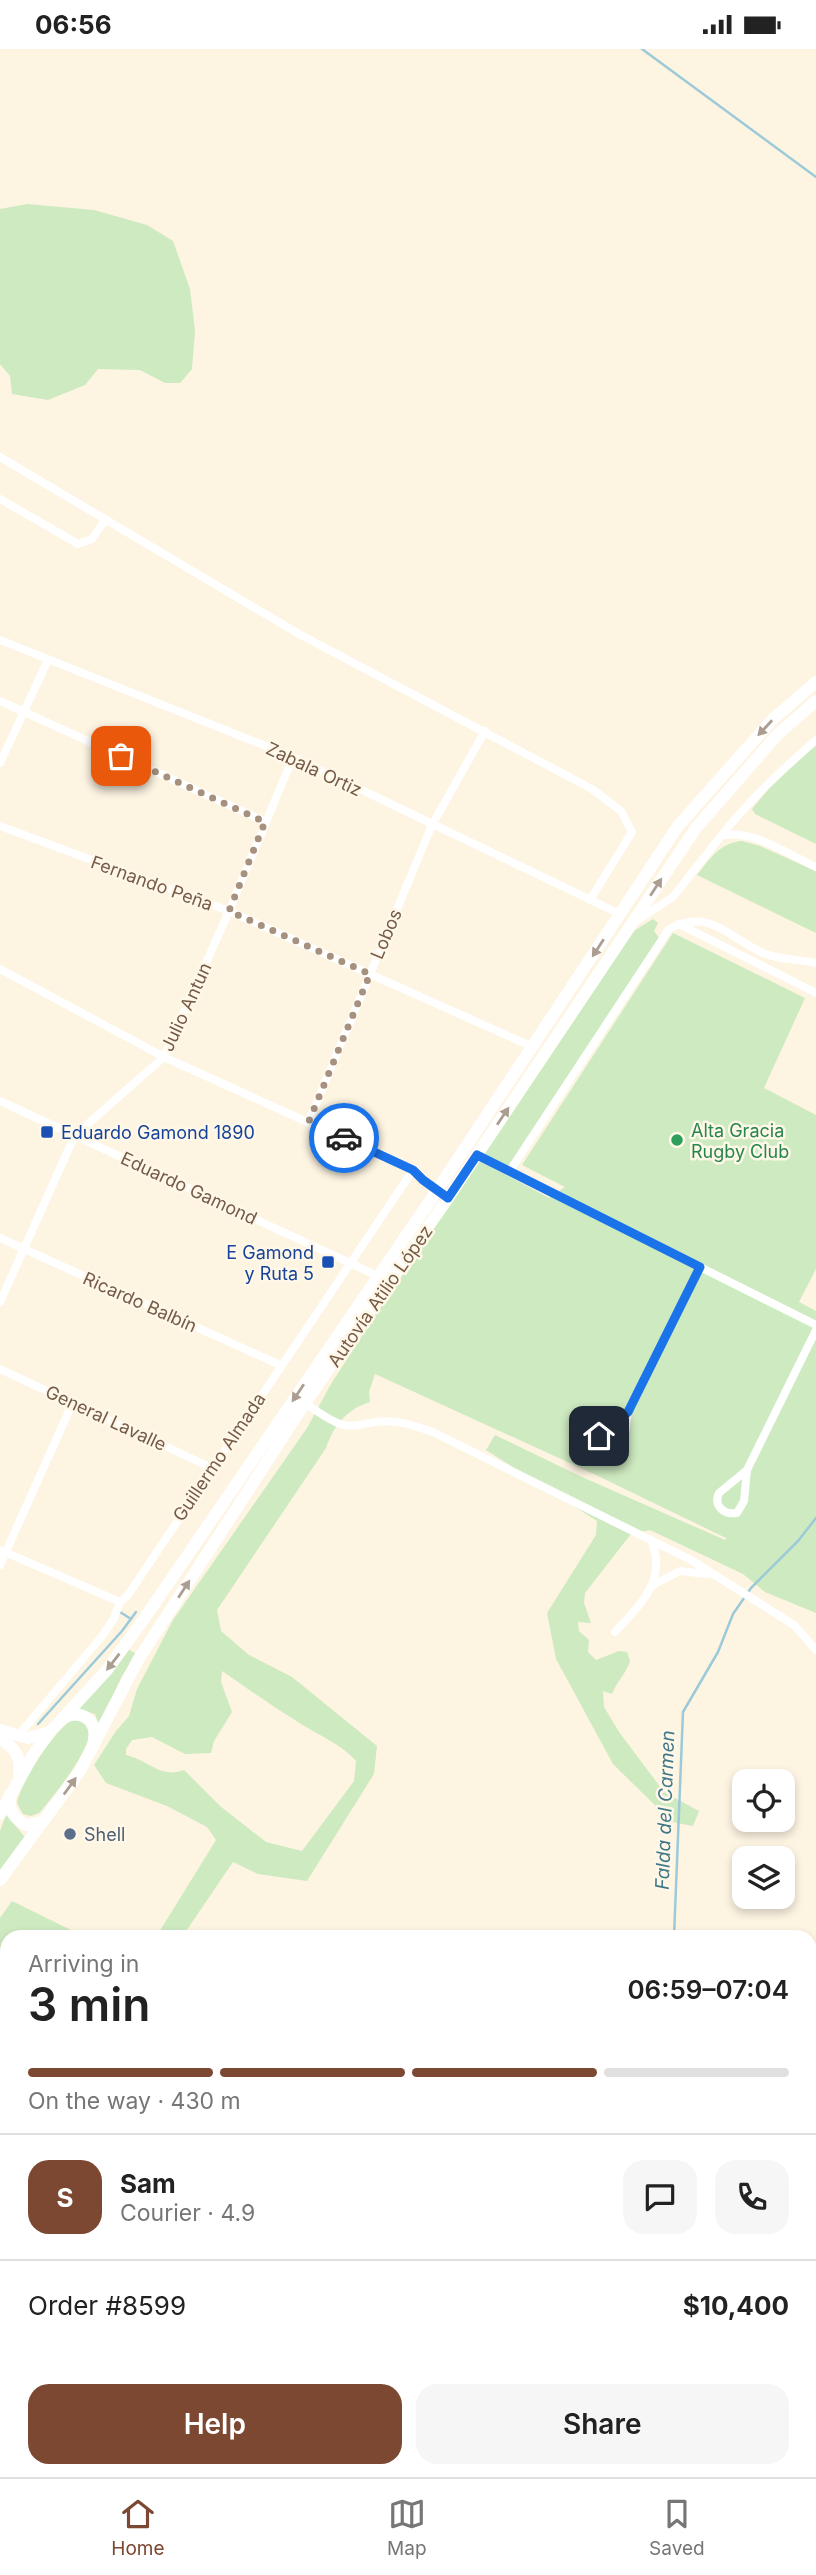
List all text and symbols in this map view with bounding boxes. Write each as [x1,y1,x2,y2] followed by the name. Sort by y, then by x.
[35,9,112,40] text: 06:56
[758,719,774,736] one-way arrow
[91,726,151,786] pin
[102,737,140,775] icon: bag
[263,738,365,800] street label: Zabala Ortiz
[88,851,216,915] street label: Fernando Peña
[650,877,663,896] one-way arrow
[366,906,406,962] street label: Lobos
[592,938,605,957] one-way arrow
[156,959,216,1055] street label: Julio Antun
[309,1103,379,1173] courier
[496,1107,509,1126] one-way arrow
[325,1119,363,1157] icon: car
[691,1120,789,1162] place label: Alta Gracia Rugby Club
[61,1122,255,1143] place label: Eduardo Gamond 1890
[39,1124,55,1140] marker: Eduardo Gamond 1890
[669,1132,685,1148] marker: Alta Gracia Rugby Club
[118,1147,260,1229] street label: Eduardo Gamond
[323,1221,437,1371] street label: Autovía Atilio López
[226,1242,314,1284] place label: E Gamond y Ruta 5
[320,1254,336,1270] marker: E Gamond y Ruta 5
[80,1268,200,1336] street label: Ricardo Balbín
[42,1381,170,1455] street label: General Lavalle
[292,1384,305,1403] one-way arrow
[168,1389,270,1525] street label: Guillermo Almada
[569,1406,629,1466] pin
[580,1417,618,1455] icon: home
[177,1580,190,1599] one-way arrow
[106,1652,121,1670] one-way arrow
[651,1730,679,1890] water label: Falda del Carmen
[732,1769,795,1909] map controls
[732,1769,795,1832] button: locate
[63,1777,77,1795] one-way arrow
[84,1824,125,1845] place label: Shell
[62,1826,78,1842] marker: Shell
[732,1846,795,1909] button: layers
[28,1950,139,1978] text: Arriving in
[627,1974,789,2005] text: 06:59–07:04
[28,1976,150,2032] text: 3 min
[28,2087,241,2115] text: On the way · 430 m
[623,2160,697,2234] button: chat
[715,2160,789,2234] button: phone
[120,2168,176,2199] text: Sam
[56,2182,74,2213] text: S
[120,2199,255,2227] text: Courier · 4.9
[28,2290,186,2321] text: Order #8599
[683,2290,789,2321] text: $10,400
[28,2384,402,2464] button: Help
[416,2384,789,2464] button: Share
[111,2495,165,2560] tab: Home
[387,2495,427,2560] tab: Map
[649,2495,705,2560] tab: Saved

